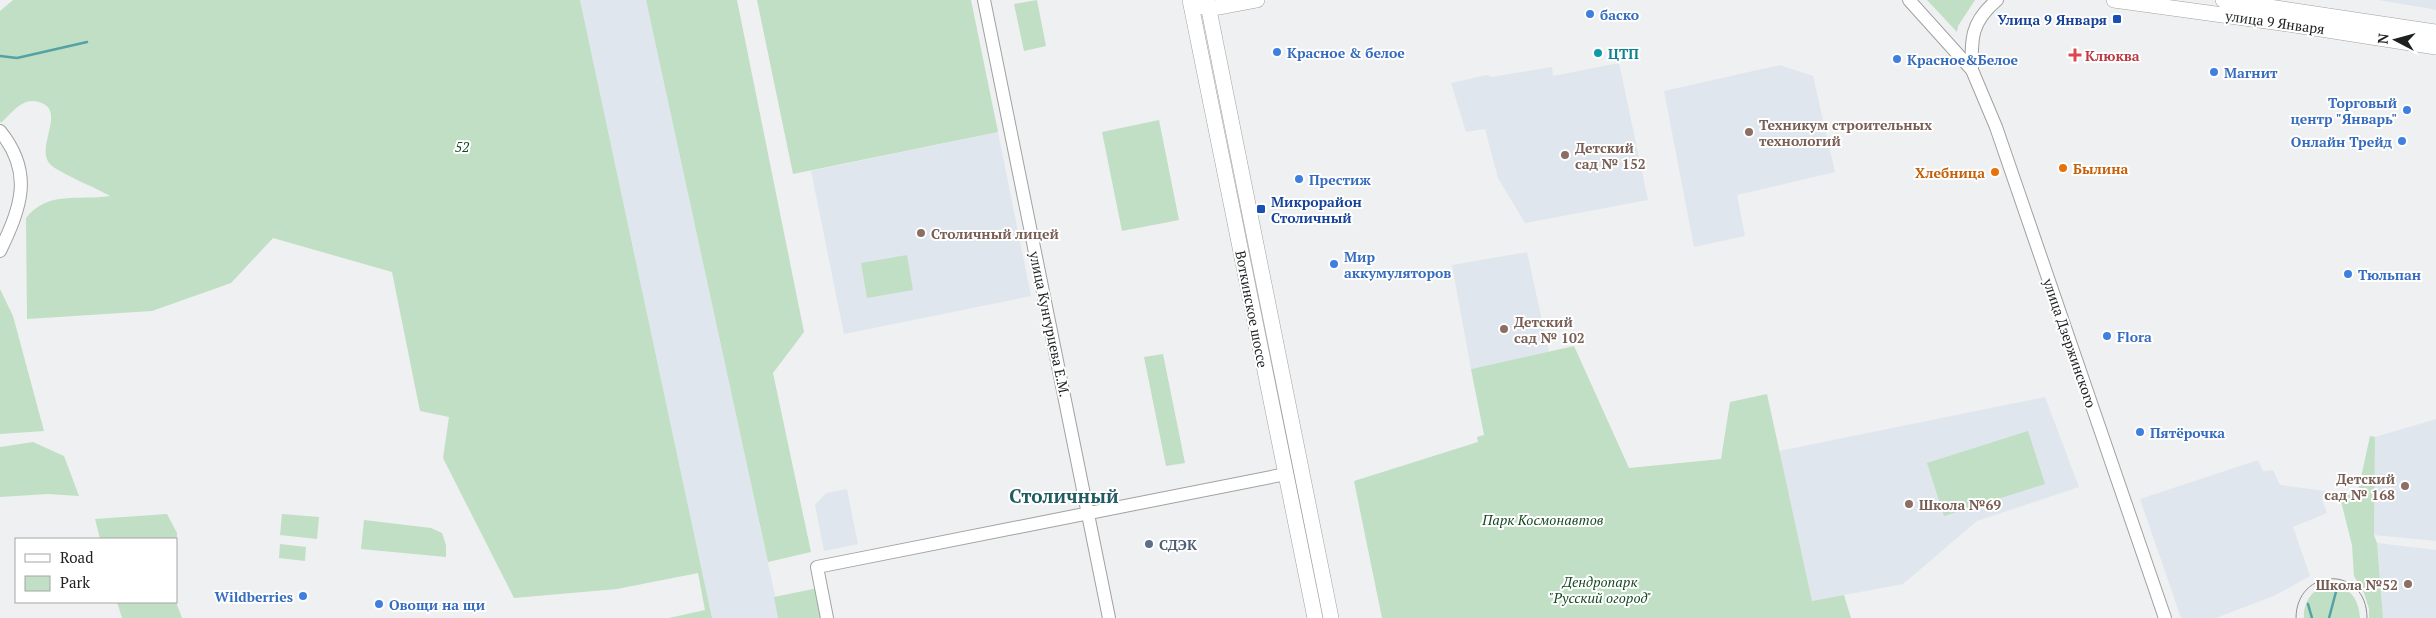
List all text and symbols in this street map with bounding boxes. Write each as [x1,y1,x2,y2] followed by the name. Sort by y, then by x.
[1600,5,1639,24] place label: баско
[2223,5,2326,38] street label: улица 9 Января
[1584,8,1596,20] marker: баско
[1997,10,2107,29] place label: Улица 9 Января
[2111,13,2123,25] marker: Улица 9 Января
[2371,15,2421,65] north arrow
[2373,32,2393,45] text: N
[1287,43,1405,62] place label: Красное & белое
[1608,44,1639,63] place label: ЦТП
[1271,46,1283,58] marker: Красное & белое
[2085,46,2140,65] place label: Клюква
[1592,47,1604,59] marker: ЦТП
[2069,49,2081,61] marker: Клюква
[1907,50,2018,69] place label: Красное&Белое
[1891,53,1903,65] marker: Красное&Белое
[2224,63,2278,82] place label: Магнит
[2208,66,2220,78] marker: Магнит
[2290,93,2397,128] place label: Торговый центр "Январь"
[2401,104,2413,116] marker: Торговый центр "Январь"
[1759,115,1932,150] place label: Техникум строительных технологий
[1743,126,1755,138] marker: Техникум строительных технологий
[2291,132,2393,151] place label: Онлайн Трейд
[2396,135,2408,147] marker: Онлайн Трейд
[455,137,470,156] park label: 52
[1575,138,1646,173] place label: Детский сад № 152
[1559,149,1571,161] marker: Детский сад № 152
[2073,159,2129,178] place label: Былина
[2057,162,2069,174] marker: Былина
[1915,163,1985,182] place label: Хлебница
[1989,166,2001,178] marker: Хлебница
[1309,170,1371,189] place label: Престиж
[1293,173,1305,185] marker: Престиж
[1271,192,1362,227] place label: Микрорайон Столичный
[1255,203,1267,215] marker: Микрорайон Столичный
[931,224,1059,243] place label: Столичный лицей
[915,227,927,239] marker: Столичный лицей
[1344,247,1451,282] place label: Мир аккумуляторов
[1025,248,1075,399] street label: улица Кунгурцева Е.М.
[1231,249,1273,369] street label: Воткинское шоссе
[1328,258,1340,270] marker: Мир аккумуляторов
[2358,265,2421,284] place label: Тюльпан
[2342,268,2354,280] marker: Тюльпан
[2039,275,2101,410] street label: улица Дзержинского
[1514,312,1585,347] place label: Детский сад № 102
[1498,323,1510,335] marker: Детский сад № 102
[2117,327,2152,346] place label: Flora
[2101,330,2113,342] marker: Flora
[2150,423,2225,442] place label: Пятёрочка
[2134,426,2146,438] marker: Пятёрочка
[2324,469,2395,504] place label: Детский сад № 168
[2399,480,2411,492] marker: Детский сад № 168
[1009,483,1119,508] district label: Столичный
[1919,495,2001,514] place label: Школа №69
[1903,498,1915,510] marker: Школа №69
[1481,510,1604,529] park label: Парк Космонавтов
[1159,535,1197,554] place label: СДЭК
[15,538,178,603] legend
[1143,538,1155,550] marker: СДЭК
[60,547,93,567] text: Road
[60,572,90,592] text: Park
[1549,572,1652,607] park label: Дендропарк "Русский огород"
[2316,575,2398,594] place label: Школа №52
[2402,578,2414,590] marker: Школа №52
[215,587,293,606] place label: Wildberries
[297,590,309,602] marker: Wildberries
[389,595,485,614] place label: Овощи на щи
[373,598,385,610] marker: Овощи на щи

